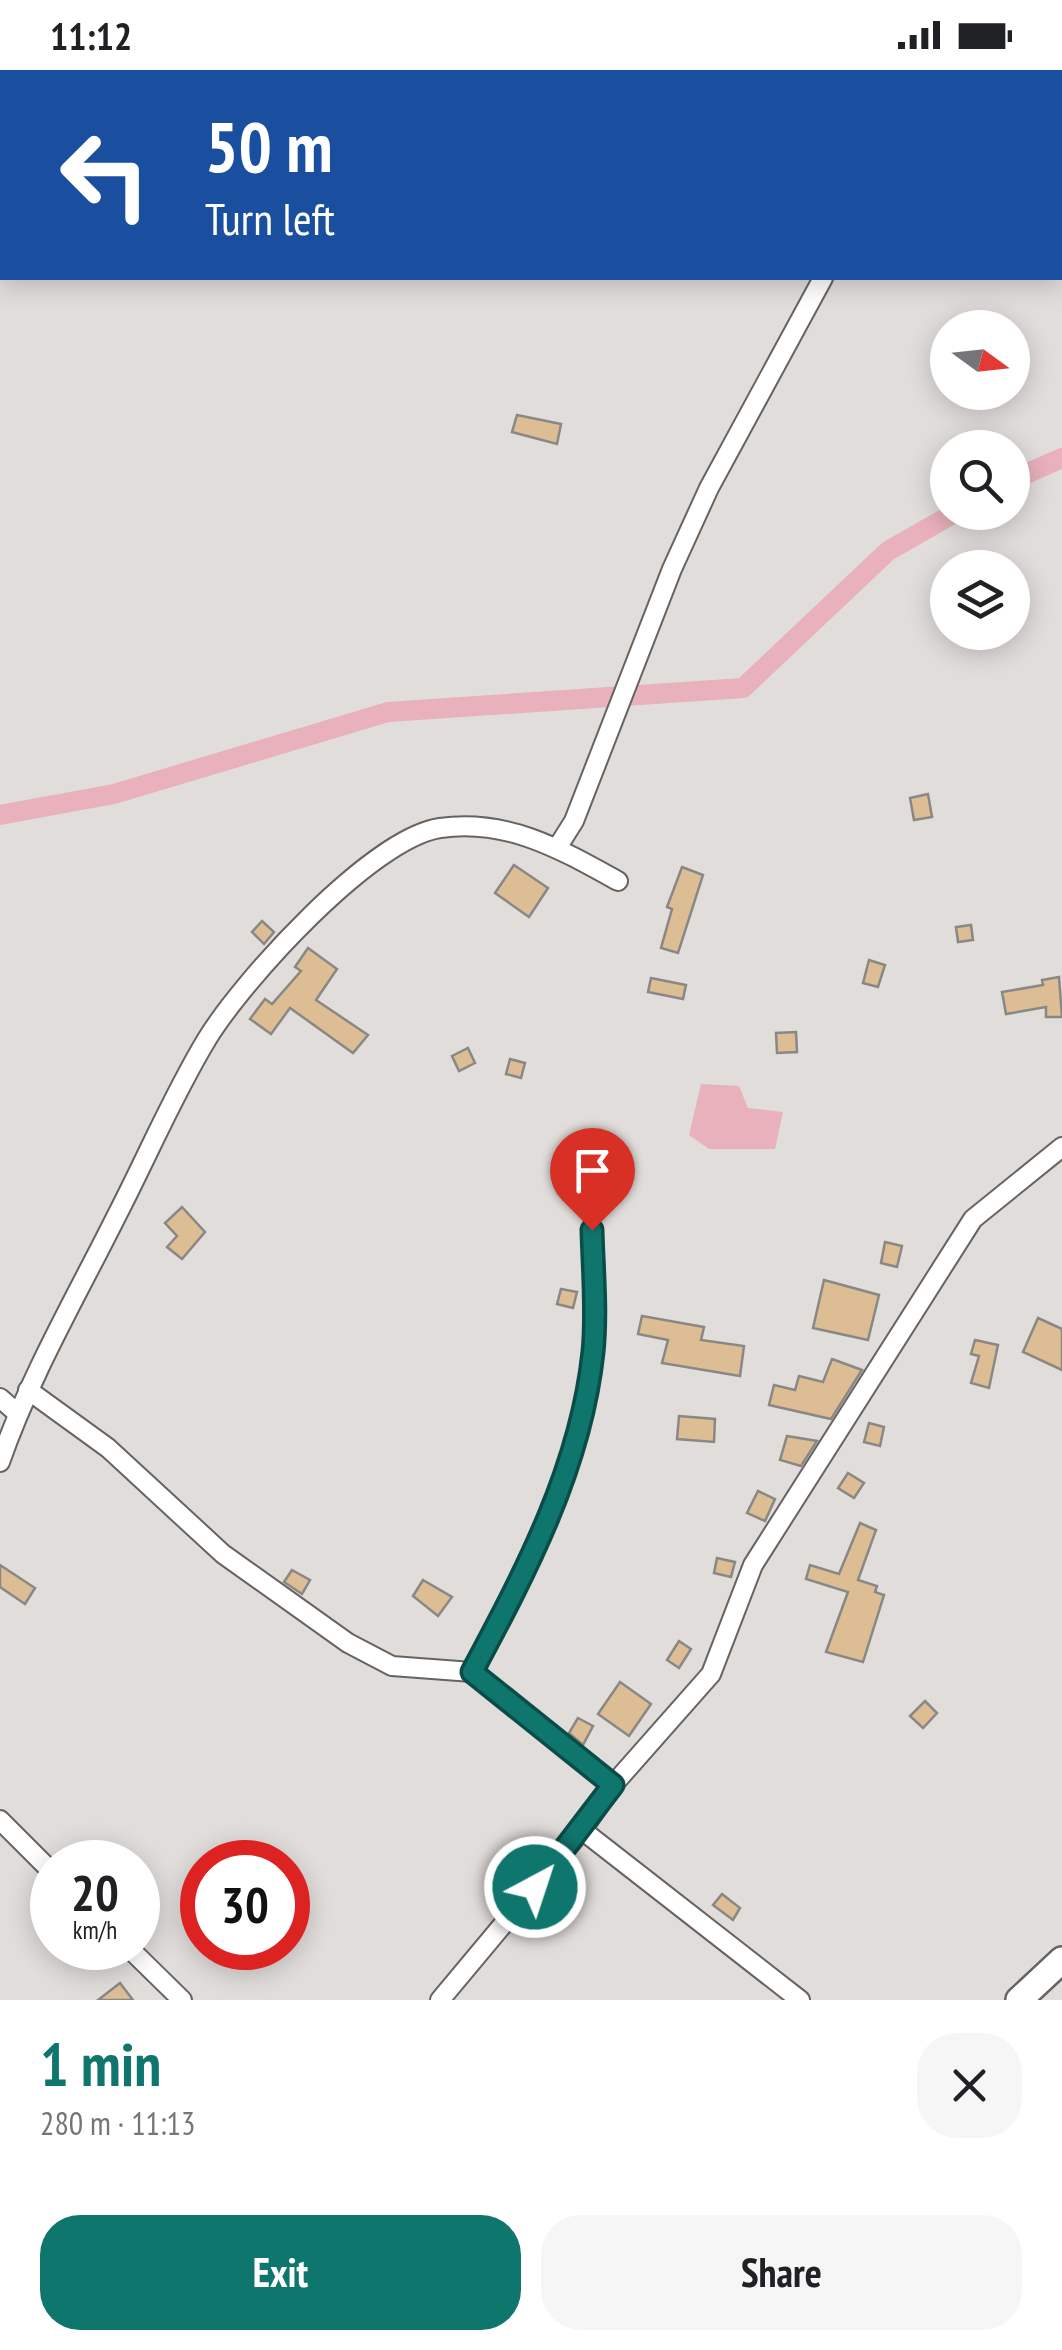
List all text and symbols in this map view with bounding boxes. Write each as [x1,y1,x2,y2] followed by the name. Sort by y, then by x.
[50,11,132,60] text: 11:12
[205,101,333,191] text: 50 m
[40,110,170,240] icon: left
[205,189,335,247] text: Turn left
[930,310,1030,410] north arrow
[930,310,1030,650] map controls
[930,430,1030,530] button: search
[930,550,1030,650] button: layers
[550,1128,635,1231] pin
[565,1143,620,1198] icon: arrive
[483,1835,587,1939] position arrow
[180,1840,310,1970] speed limit sign: 30
[71,1860,119,1925] text: 20
[73,1914,117,1946] text: km/h
[40,2025,161,2103] text: 1 min
[917,2033,1022,2138] button: close
[40,2102,195,2144] text: 280 m · 11:13
[40,2215,521,2330] button: Exit
[541,2215,1022,2330] button: Share

